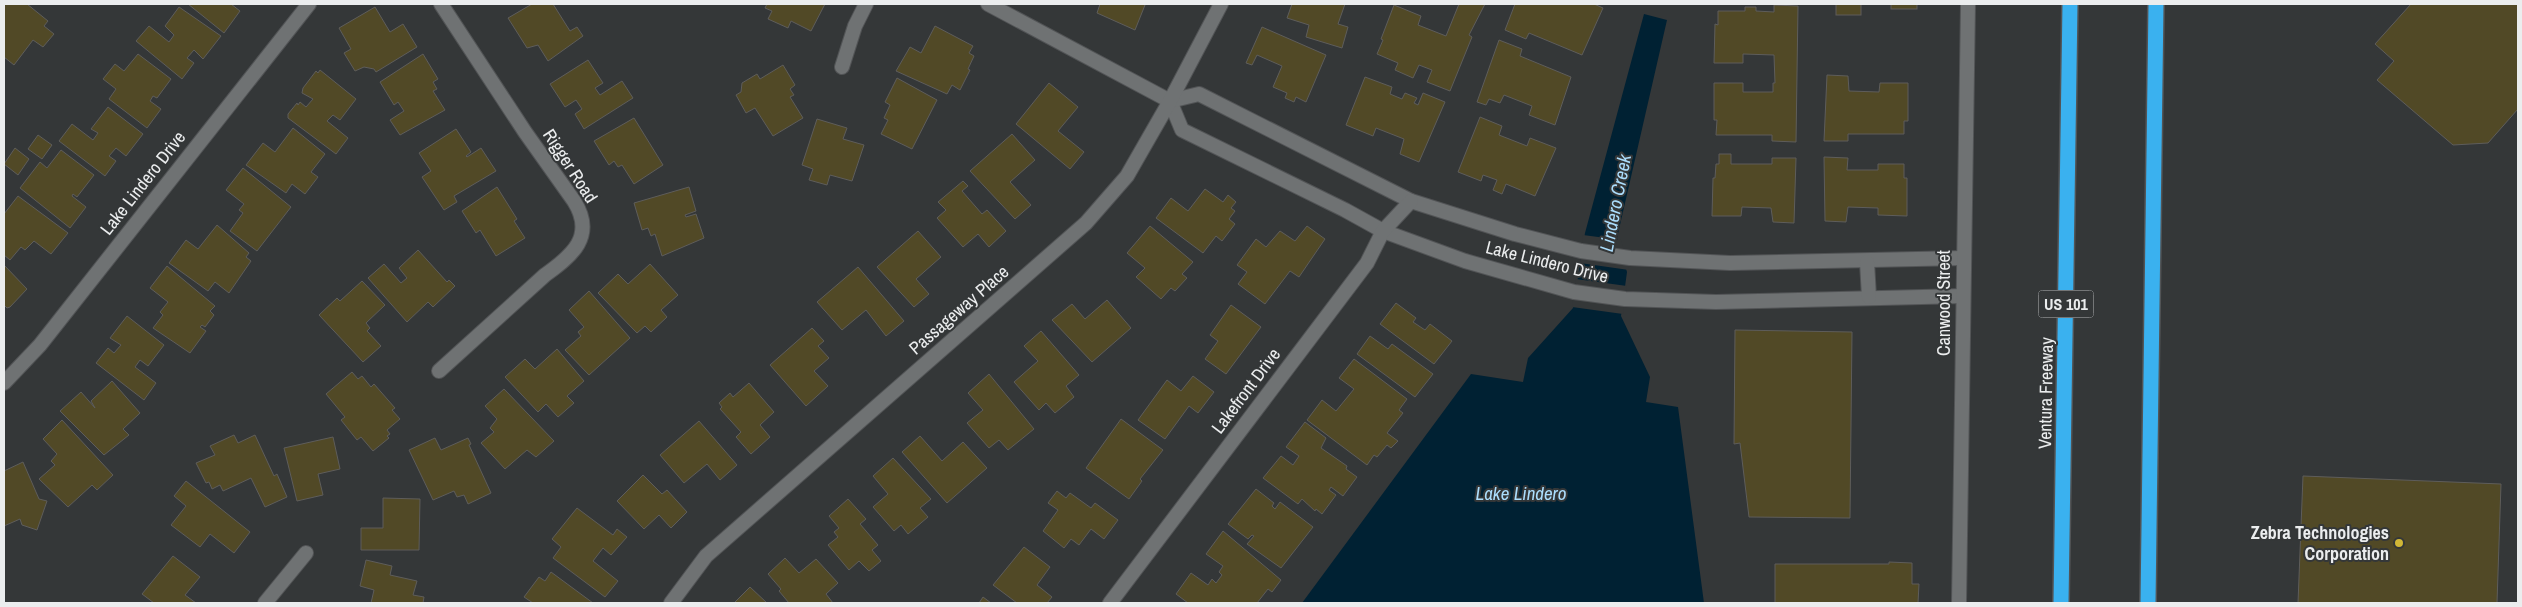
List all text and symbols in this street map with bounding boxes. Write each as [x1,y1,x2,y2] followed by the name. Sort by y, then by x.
[537,124,604,208] street label: Rigger Road
[94,126,191,240] street label: Lake Lindero Drive
[1593,151,1637,254] water label: Lindero Creek
[1483,234,1611,289] street label: Lake Lindero Drive
[1931,250,1956,356] street label: Canwood Street
[903,259,1014,360] street label: Passageway Place
[2038,290,2094,318] road number: US 101
[2032,336,2059,449] street label: Ventura Freeway
[1205,343,1286,439] street label: Lakefront Drive
[1476,480,1567,506] water label: Lake Lindero
[2251,520,2389,566] place label: Zebra Technologies Corporation
[2393,537,2405,549] marker: Zebra Technologies Corporation

